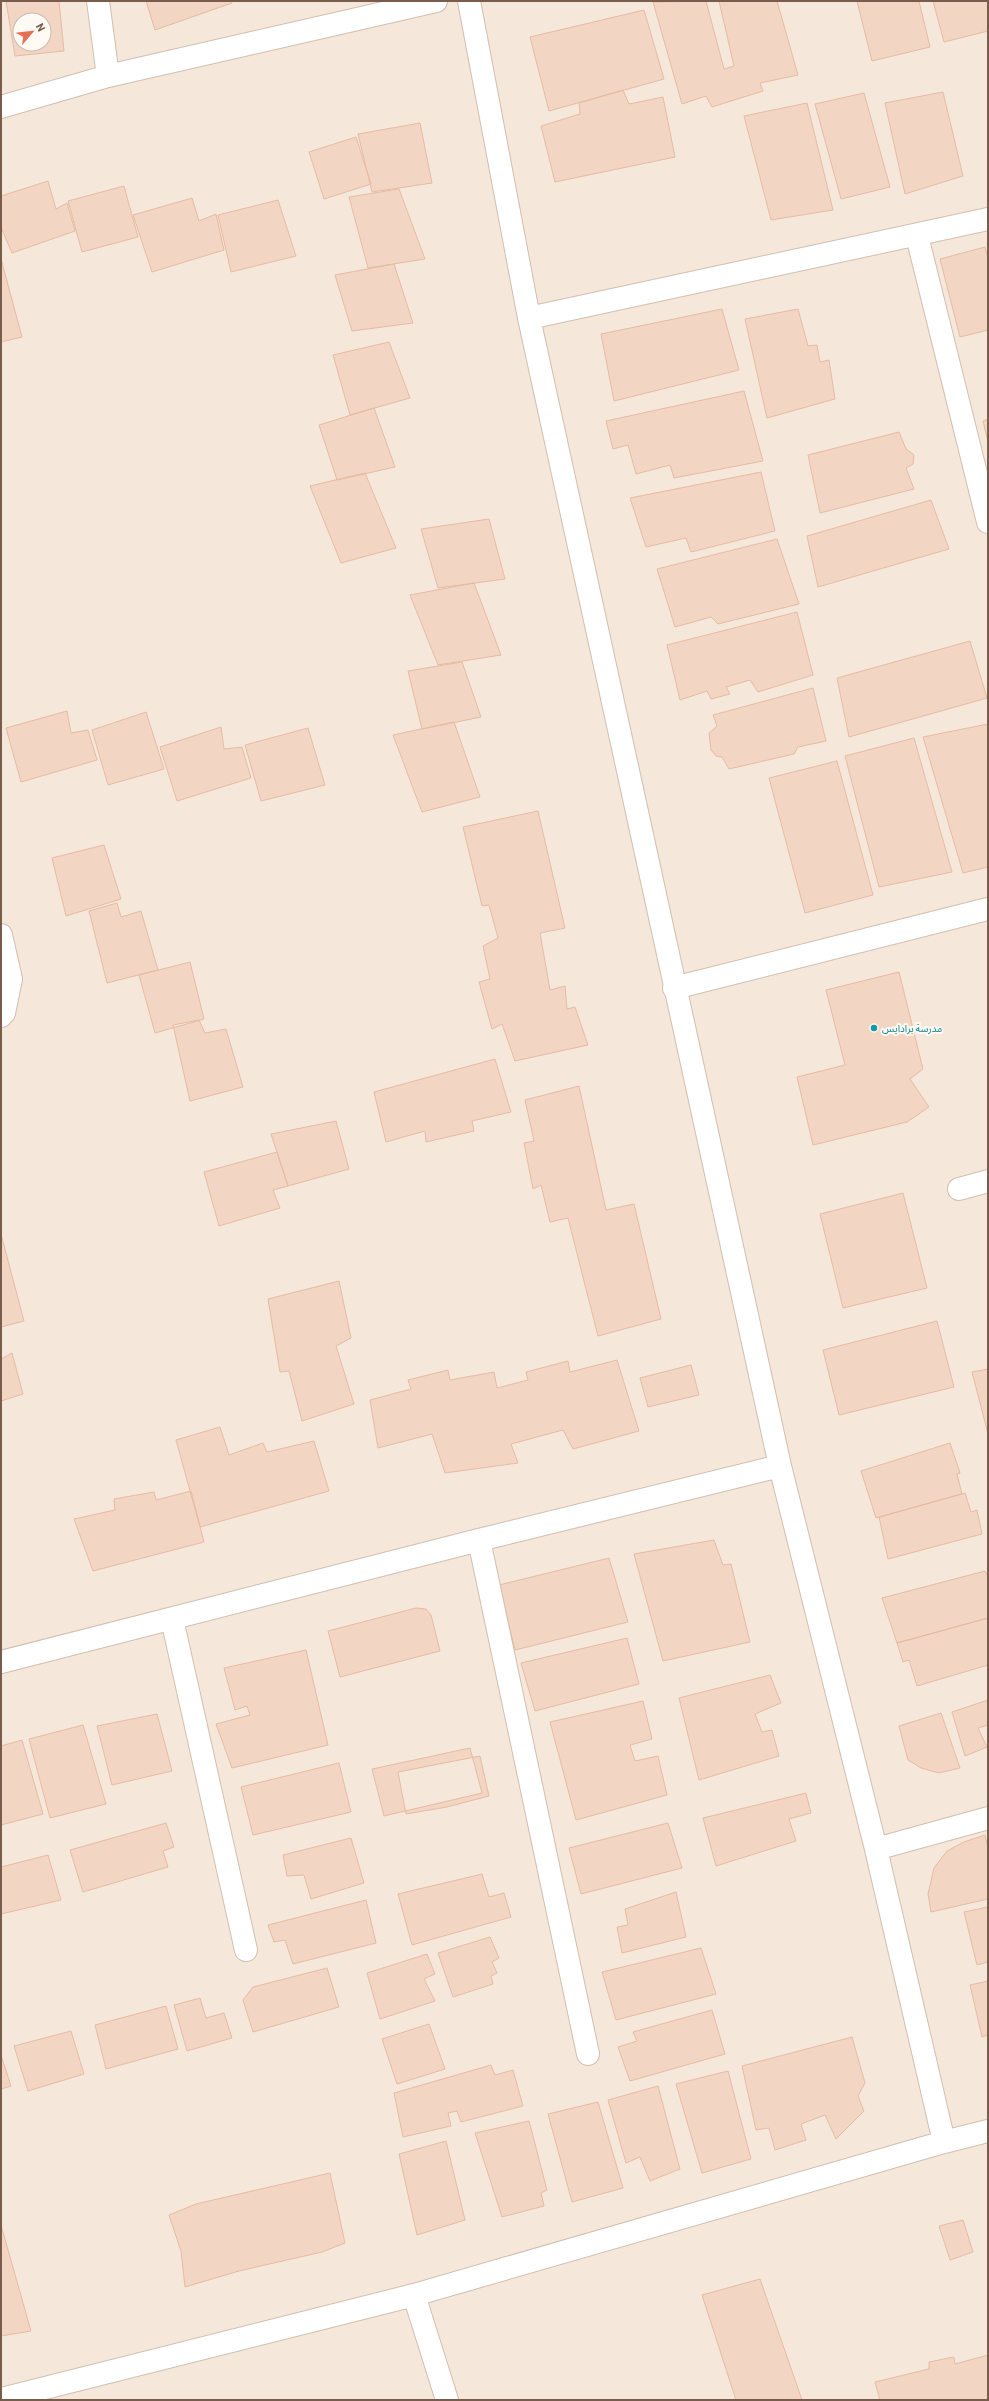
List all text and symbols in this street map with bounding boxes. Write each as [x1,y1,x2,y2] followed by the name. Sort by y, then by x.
[12,12,52,52] north arrow
[34,21,49,33] text: N
[882,1022,942,1035] place label: مدرسة برادايس
[869,1023,879,1033] marker: مدرسة برادايس

